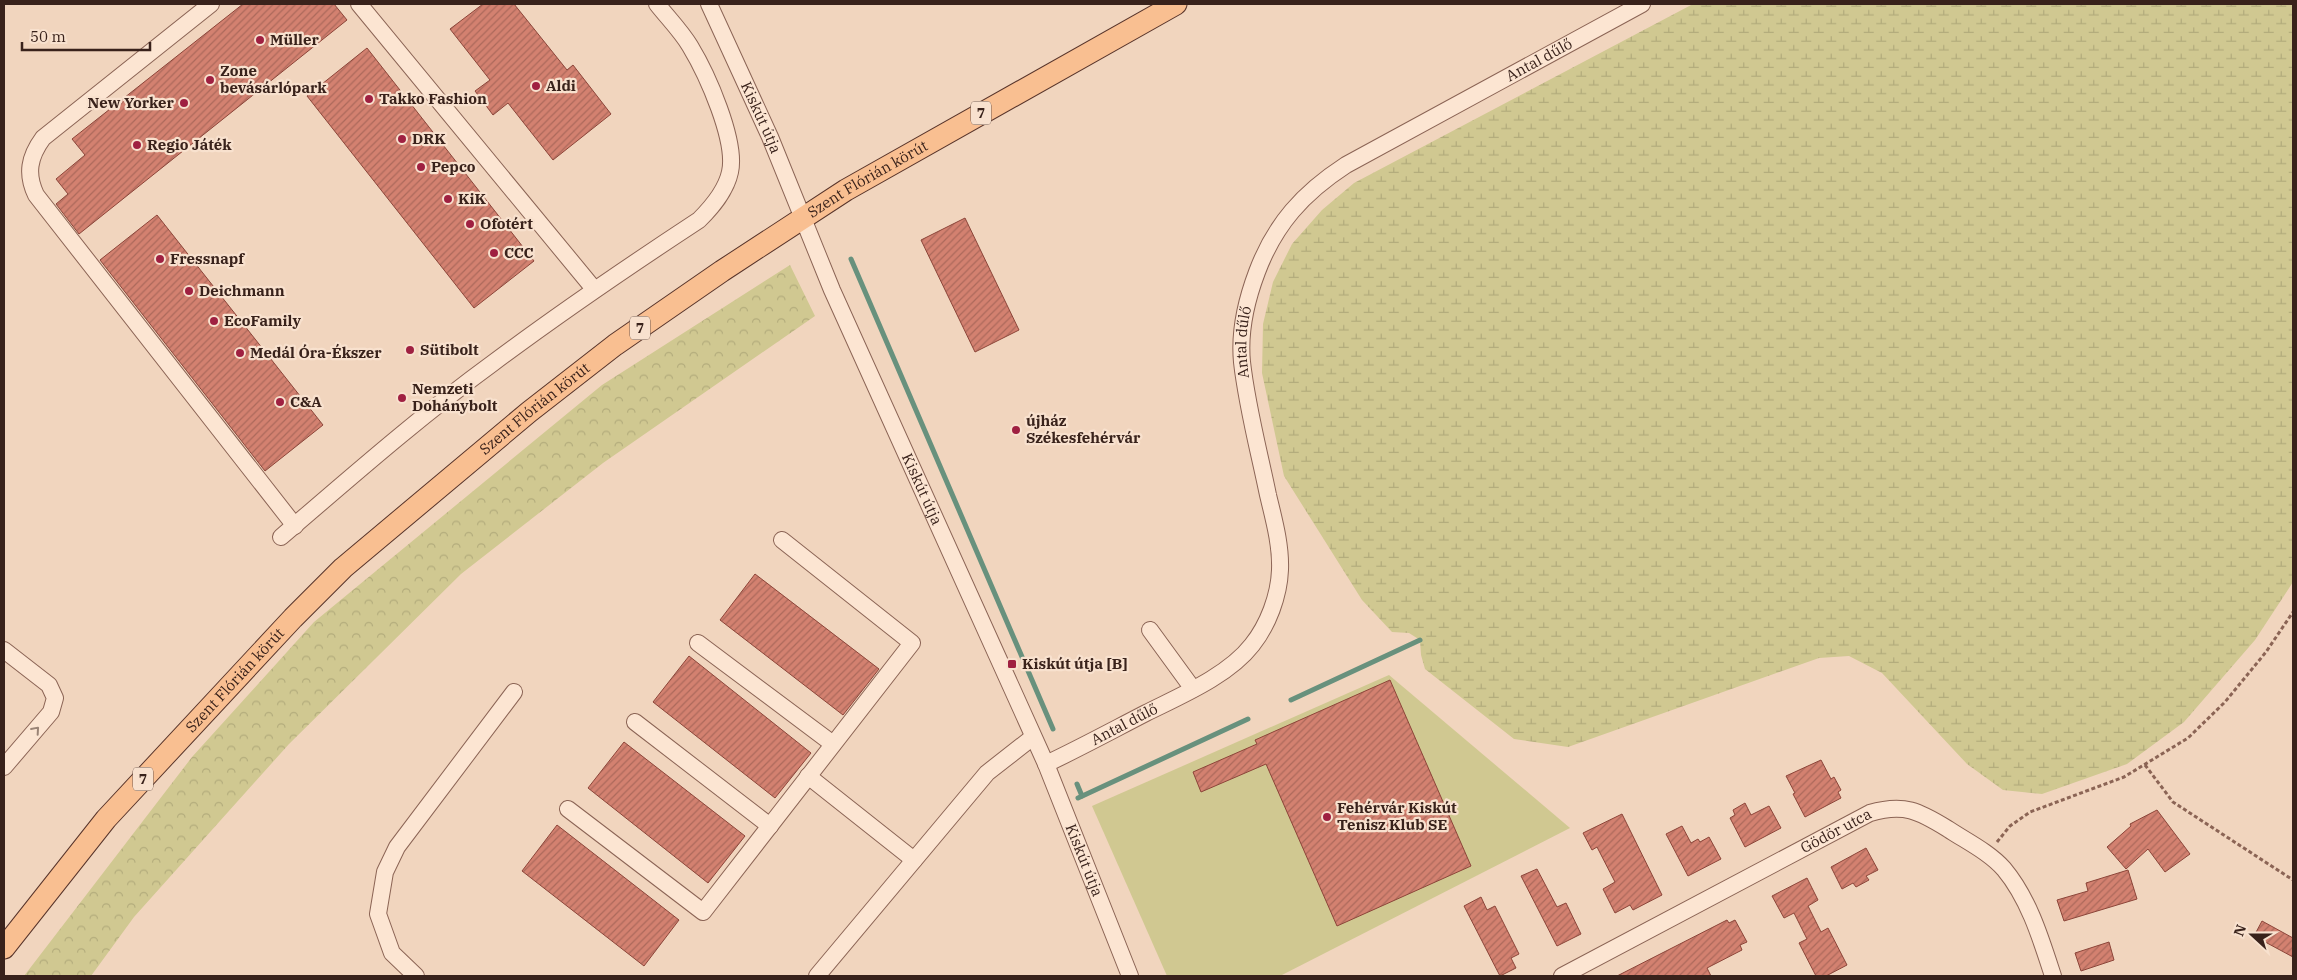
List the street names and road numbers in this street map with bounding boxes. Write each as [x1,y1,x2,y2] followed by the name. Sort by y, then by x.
[1502,34,1575,85] street label: Antal dűlő
[737,79,786,156] street label: Kiskút útja
[971,102,991,125] road number: 7
[804,136,931,221] street label: Szent Flórián körút
[1231,304,1255,380] street label: Antal dűlő
[630,316,650,339] road number: 7
[475,358,593,458] street label: Szent Flórián körút
[898,450,947,528] street label: Kiskút útja
[181,624,288,736] street label: Szent Flórián körút
[1088,699,1161,749] street label: Antal dűlő
[133,768,153,791] road number: 7
[1797,804,1875,857] street label: Gödör utca
[1062,821,1108,899] street label: Kiskút útja

